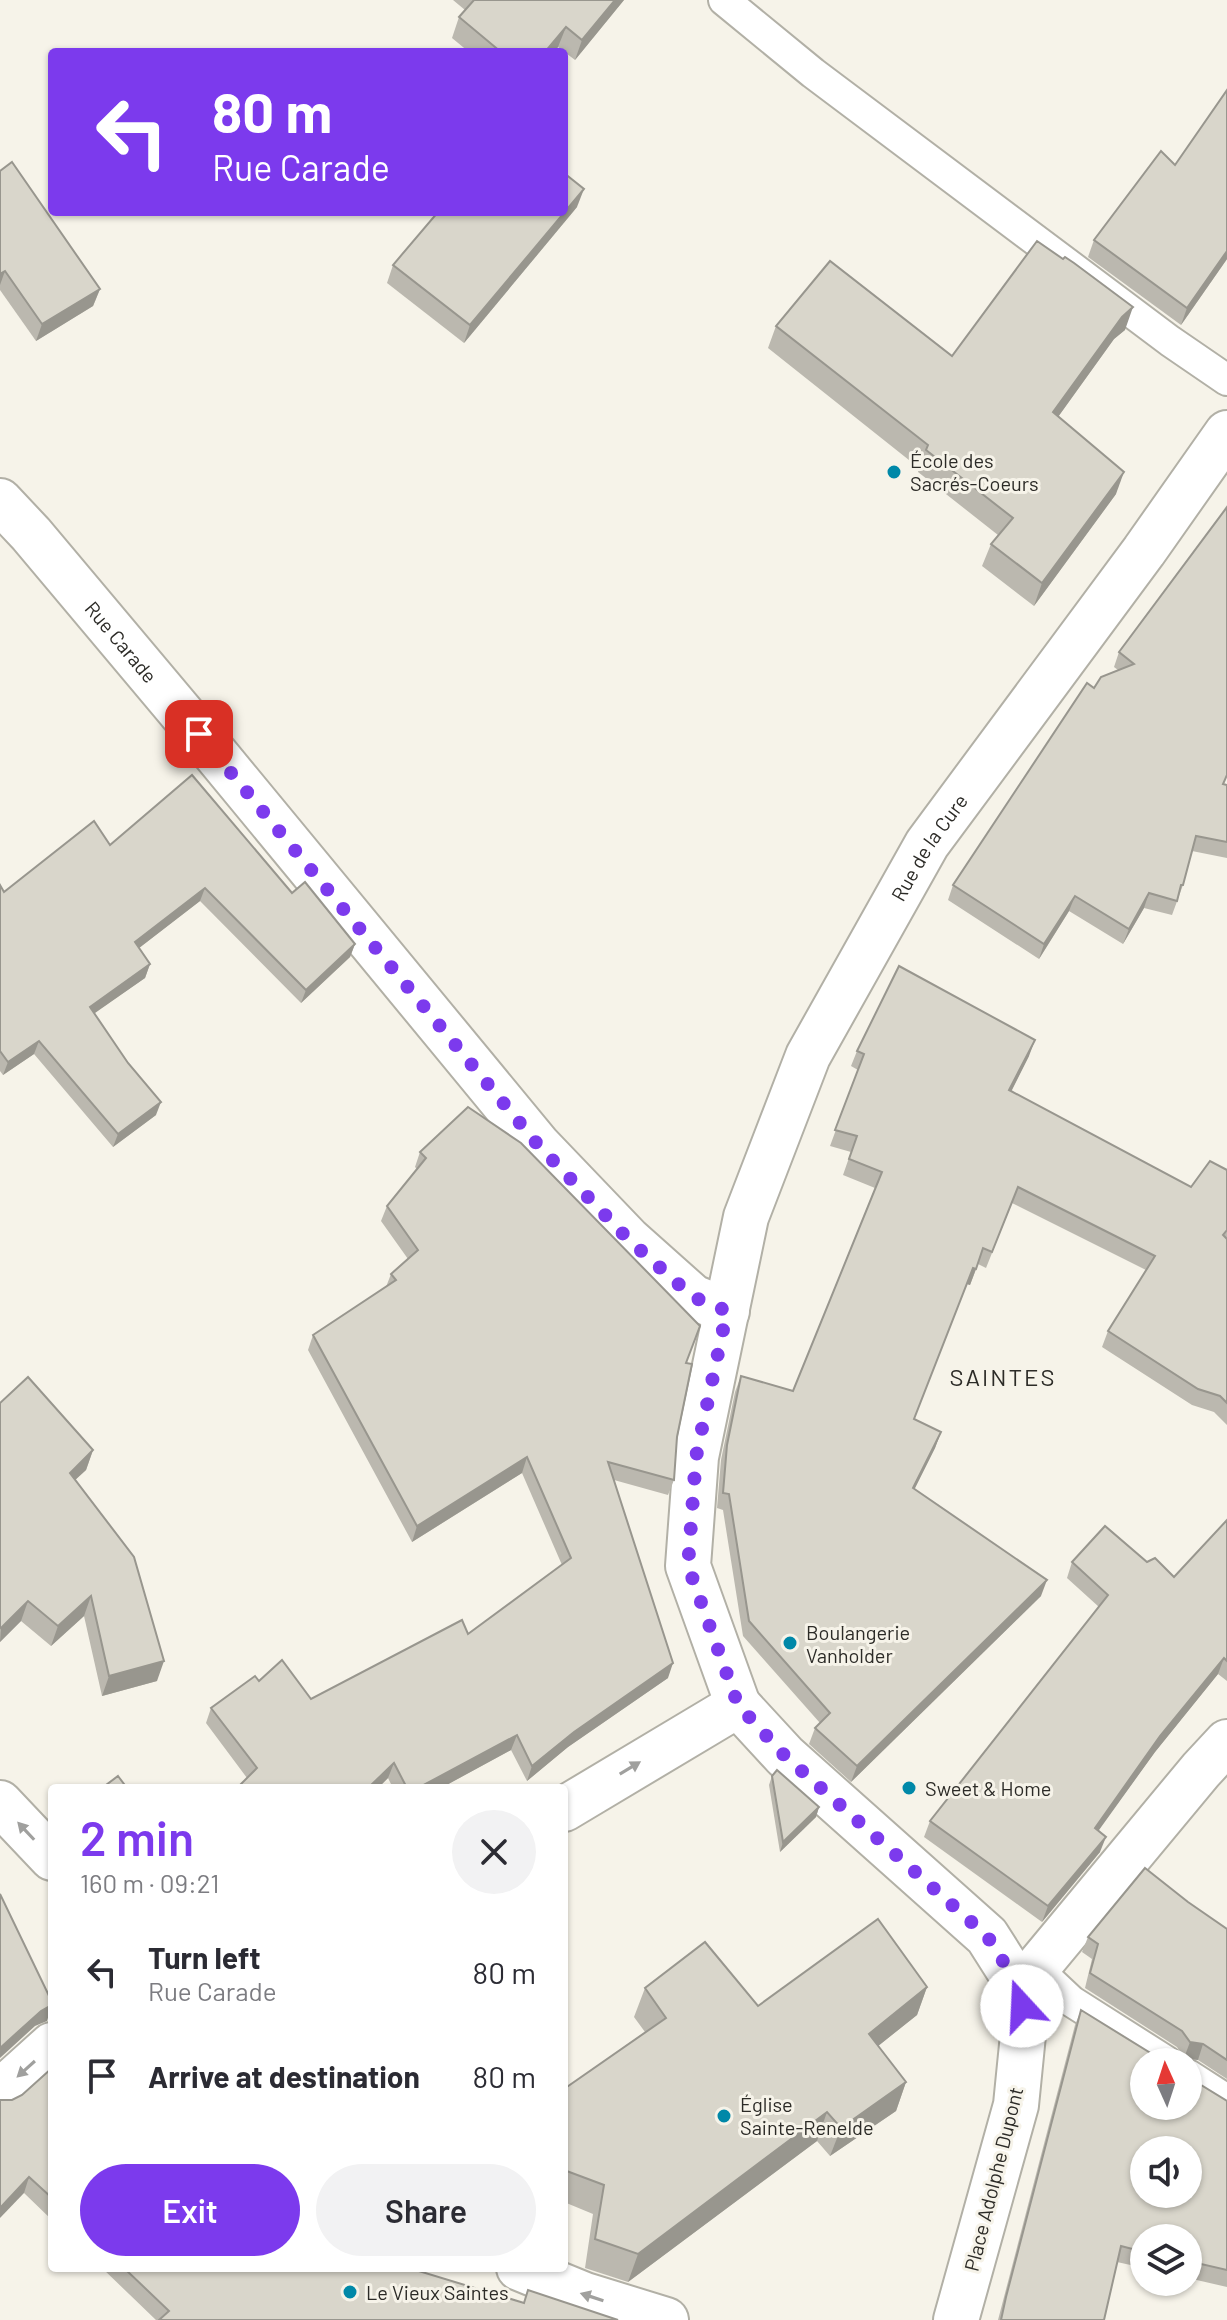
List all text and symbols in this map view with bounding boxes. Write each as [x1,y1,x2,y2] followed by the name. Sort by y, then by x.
[212,77,332,144] text: 80 m
[80,80,184,184] icon: left
[212,145,390,188] text: Rue Carade
[910,448,1039,495] place label: École des Sacrés-Coeurs
[885,463,903,481] marker: École des Sacrés-Coeurs
[80,596,163,687] street label: Rue Carade
[165,700,233,768] pin
[177,712,221,756] icon: arrive
[886,789,972,905] street label: Rue de la Cure
[949,1362,1057,1391] district label: SAINTES
[806,1620,910,1667] place label: Boulangerie Vanholder
[781,1634,799,1652] marker: Boulangerie Vanholder
[619,1762,641,1776] one-way arrow
[925,1776,1051,1800] place label: Sweet & Home
[900,1779,918,1797] marker: Sweet & Home
[80,1808,194,1866] text: 2 min
[452,1810,536,1894] button: close
[17,1821,35,1840] one-way arrow
[80,1867,219,1898] text: 160 m · 09:21
[148,1939,261,1975] text: Turn left
[80,1950,124,1994] icon: left
[473,1954,536,1990] text: 80 m
[980,1964,1064,2048] position arrow
[148,1975,277,2006] text: Rue Carade
[1130,2048,1202,2120] north arrow
[1130,2048,1202,2296] map controls
[80,2054,124,2098] icon: arrive
[148,2058,420,2094] text: Arrive at destination
[473,2058,536,2094] text: 80 m
[17,2059,36,2077] one-way arrow
[959,2084,1027,2274] street label: Place Adolphe Dupont
[740,2092,874,2139] place label: Église Sainte-Renelde
[715,2107,733,2125] marker: Église Sainte-Renelde
[1130,2136,1202,2208] button: sound
[80,2164,300,2256] button: Exit
[316,2164,536,2256] button: Share
[1130,2224,1202,2296] button: layers
[366,2280,509,2304] place label: Le Vieux Saintes
[341,2283,359,2301] marker: Le Vieux Saintes
[580,2290,604,2302] one-way arrow

